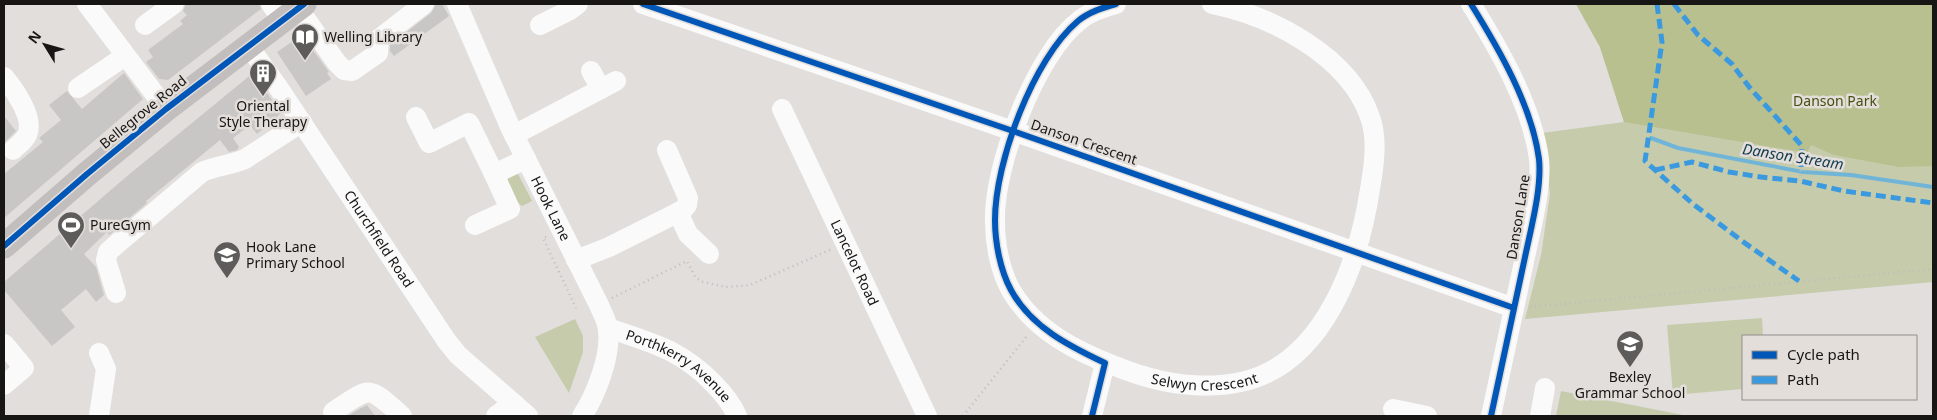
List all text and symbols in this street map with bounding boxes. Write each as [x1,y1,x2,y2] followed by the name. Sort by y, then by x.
[20,20,70,70] north arrow
[290,22,320,61] library icon: Welling Library
[23,27,45,47] text: N
[324,27,423,46] place label: Welling Library
[248,58,278,97] building icon: Oriental Style Therapy
[95,71,190,153] street label: Bellegrove Road
[1793,91,1877,110] park label: Danson Park
[219,96,308,131] place label: Oriental Style Therapy
[1028,114,1140,169] street label: Danson Crescent
[1741,138,1845,174] water label: Danson Stream
[527,173,575,244] street label: Hook Lane
[1501,173,1534,261] street label: Danson Lane
[340,186,418,291] street label: Churchfield Road
[56,210,86,249] sports icon: PureGym
[90,215,151,234] place label: PureGym
[827,216,884,309] street label: Lancelot Road
[246,237,345,272] place label: Hook Lane Primary School
[212,240,242,279] school or university icon: Hook Lane Primary School
[624,325,736,406] street label: Porthkerry Avenue
[1615,329,1645,368] school or university icon: Bexley Grammar School
[1742,335,1917,400] legend
[1787,344,1860,364] text: Cycle path
[1575,367,1685,402] place label: Bexley Grammar School
[1149,368,1260,395] street label: Selwyn Crescent
[1787,369,1819,389] text: Path

